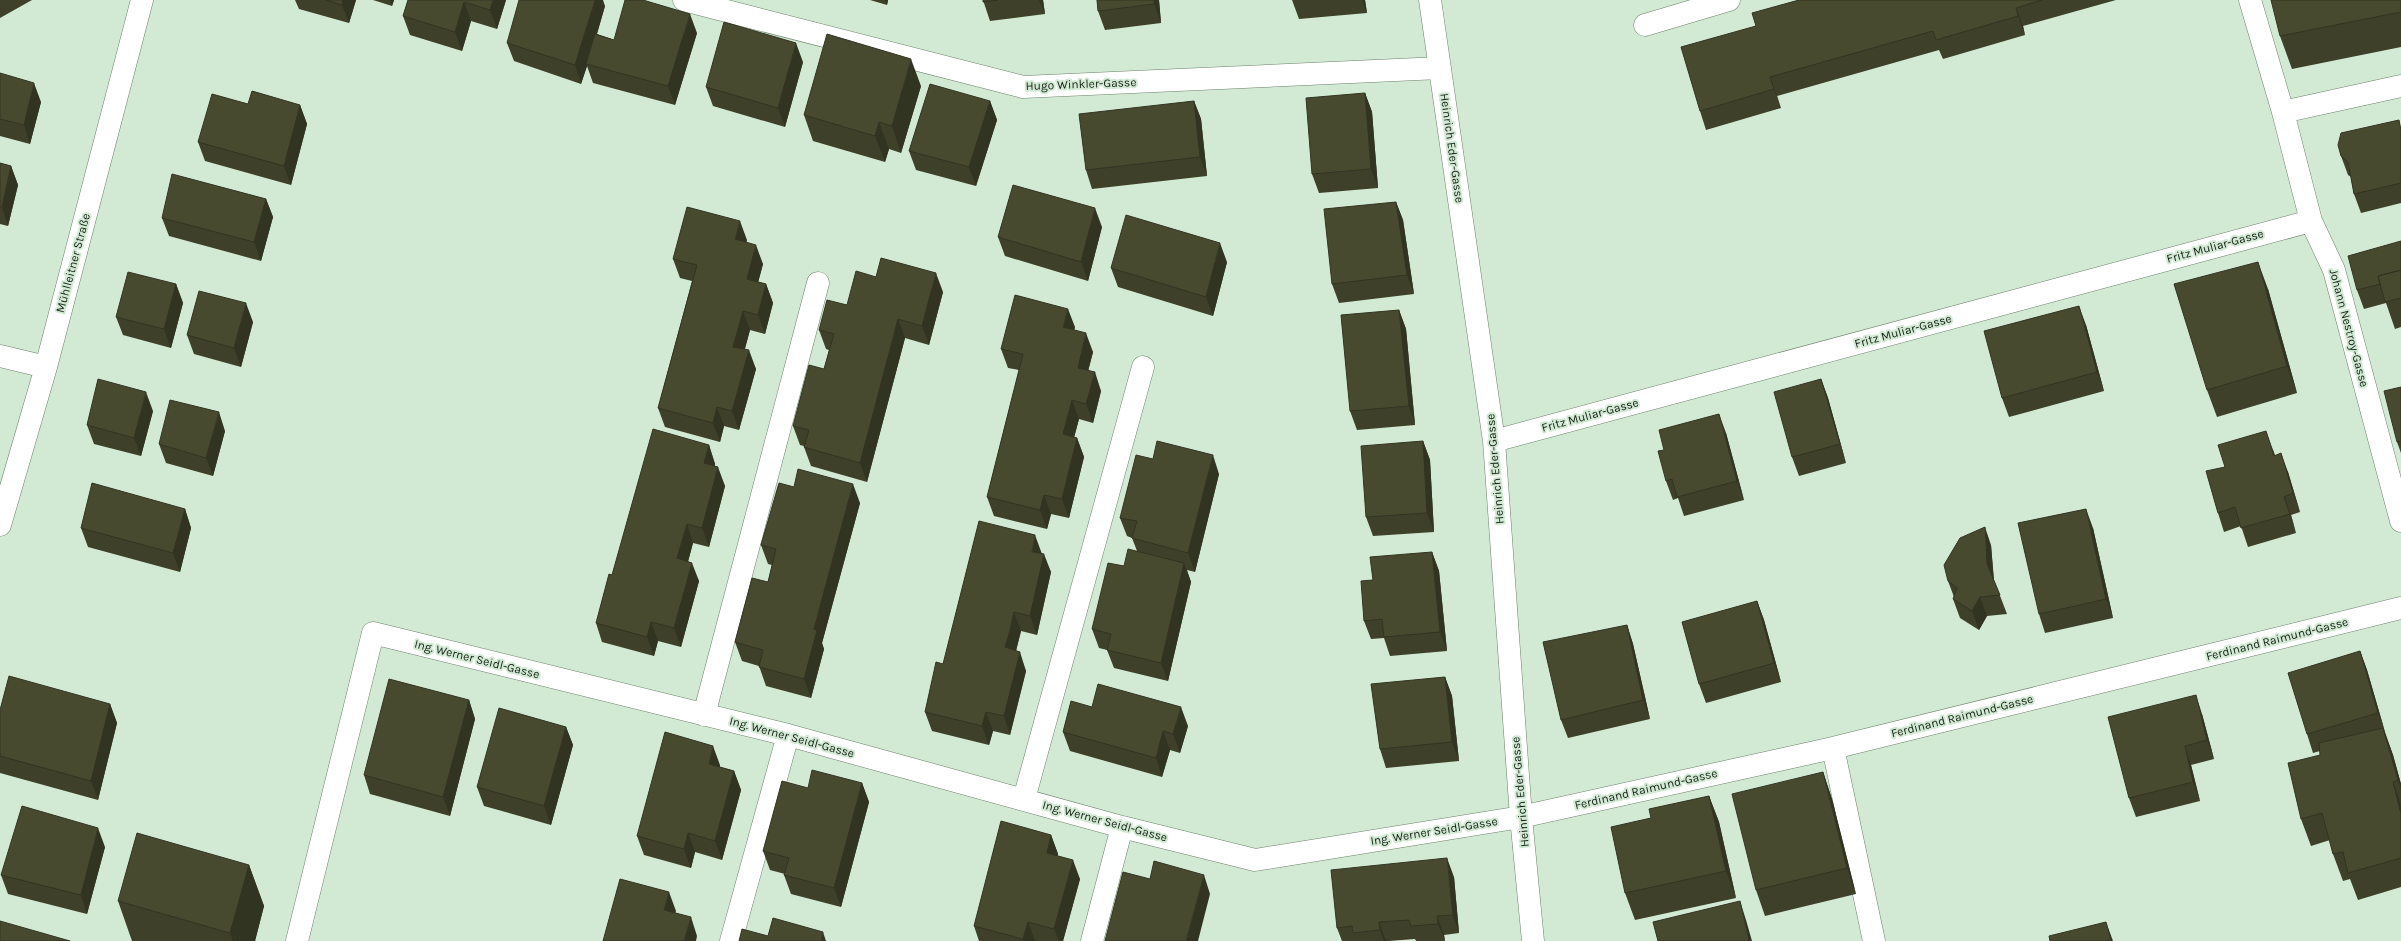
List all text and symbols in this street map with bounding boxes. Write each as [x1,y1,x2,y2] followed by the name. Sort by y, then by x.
[1025,75,1137,93] street label: Hugo Winkler-Gasse
[1437,92,1467,204] street label: Heinrich Eder-Gasse
[53,212,93,314] street label: Mühlleitner Straße
[2165,226,2265,266] street label: Fritz Muliar-Gasse
[2327,267,2371,389] street label: Johann Nestroy-Gasse
[1853,311,1953,351] street label: Fritz Muliar-Gasse
[1540,395,1640,435] street label: Fritz Muliar-Gasse
[1483,413,1507,525] street label: Heinrich Eder-Gasse
[2205,615,2349,663] street label: Ferdinand Raimund-Gasse
[413,637,541,681] street label: Ing. Werner Seidl-Gasse
[1890,692,2034,740] street label: Ferdinand Raimund-Gasse
[728,714,856,760] street label: Ing. Werner Seidl-Gasse
[1508,736,1532,848] street label: Heinrich Eder-Gasse
[1573,766,1719,812] street label: Ferdinand Raimund-Gasse
[1041,798,1169,844] street label: Ing. Werner Seidl-Gasse
[1369,814,1499,848] street label: Ing. Werner Seidl-Gasse

